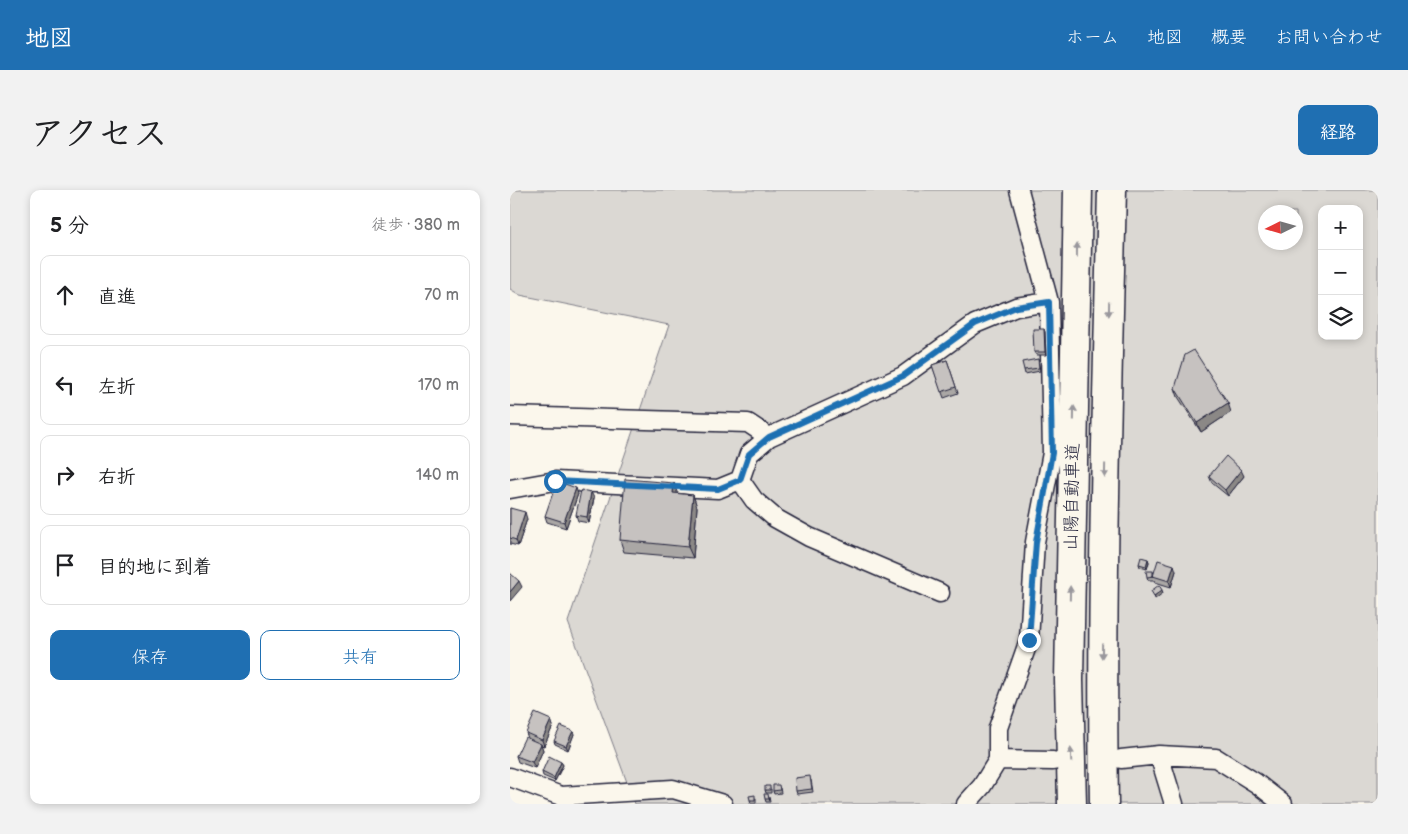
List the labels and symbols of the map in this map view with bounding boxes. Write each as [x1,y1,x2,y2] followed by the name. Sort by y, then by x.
[1258,205,1303,250] north arrow
[1073,242,1081,258] one-way arrow
[1105,301,1113,317] one-way arrow
[1070,405,1078,421] one-way arrow
[1061,443,1083,551] street label: 山陽自動車道
[1101,463,1109,479] one-way arrow
[544,470,567,493] route start
[1067,585,1075,601] one-way arrow
[1018,629,1041,652] route end
[1098,643,1106,659] one-way arrow
[1067,747,1075,763] one-way arrow

